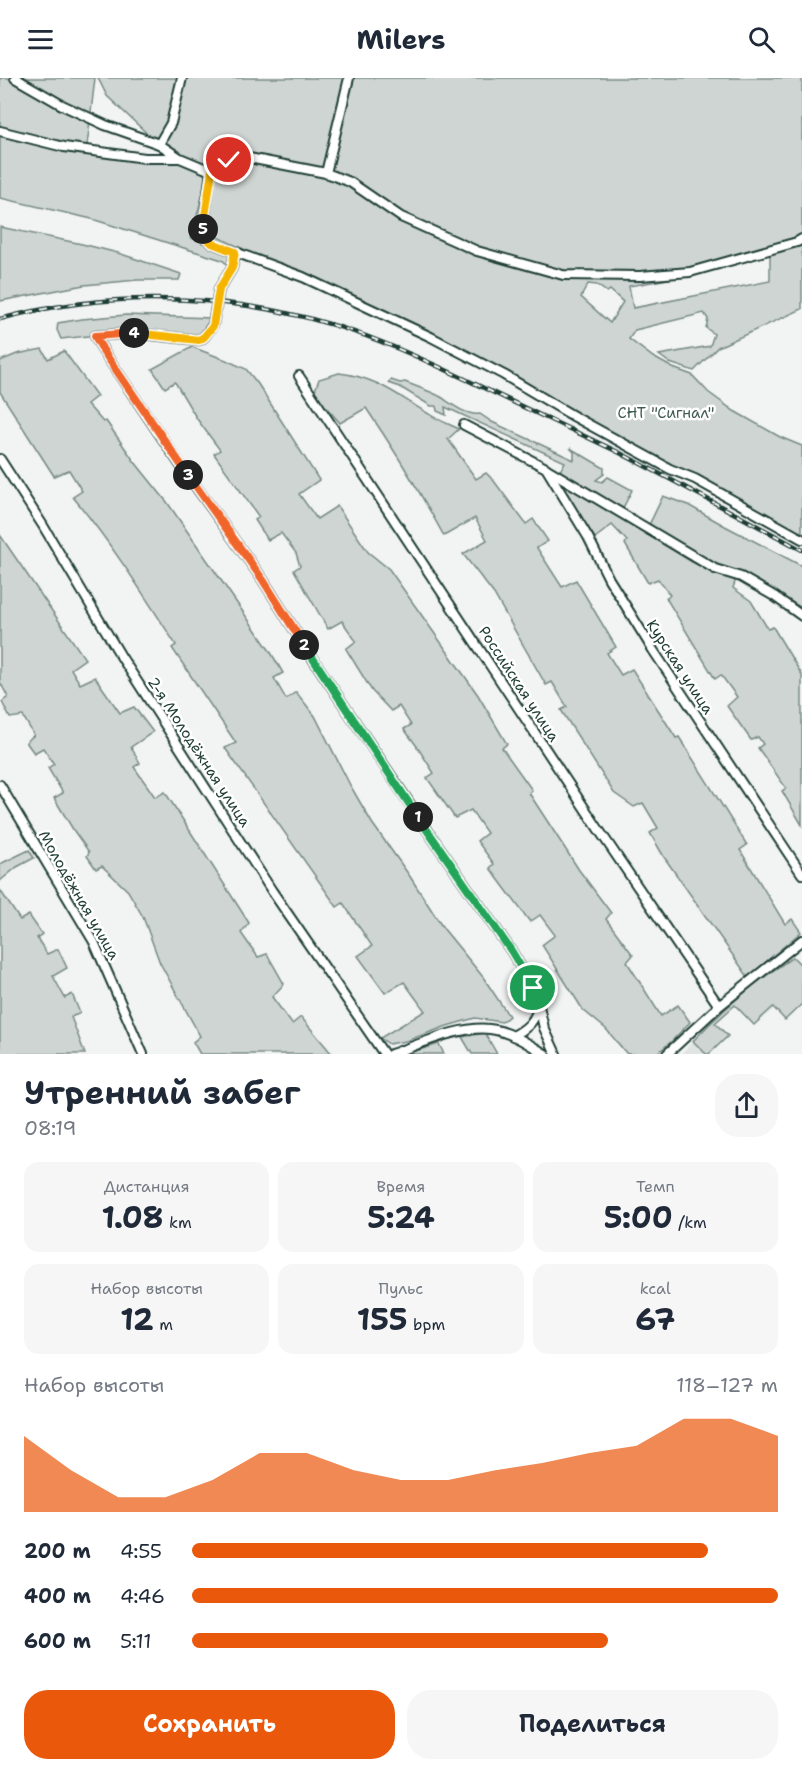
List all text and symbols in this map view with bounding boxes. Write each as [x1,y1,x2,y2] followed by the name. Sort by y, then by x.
[357,21,446,58] text: Milers
[24,23,57,56] icon: menu
[745,23,778,56] icon: search
[203,134,254,185] pin
[212,143,245,176] icon: check
[188,214,218,244] pin: 5
[198,218,208,239] text: 5
[119,318,149,348] pin: 4
[128,322,140,343] text: 4
[618,403,714,423] park label: СНТ "Сигнал"
[173,460,203,490] pin: 3
[182,464,194,485] text: 3
[642,616,718,719] street label: Курская улица
[474,622,564,746] street label: Российская улица
[289,630,319,660] pin: 2
[298,634,310,655] text: 2
[143,673,255,831] street label: 2-я Молодёжная улица
[403,802,433,832] pin: 1
[414,806,422,827] text: 1
[34,827,124,964] street label: Молодёжная улица
[507,962,558,1013] pin
[516,971,549,1004] icon: arrive
[24,1070,301,1115] text: Утренний забег
[715,1074,778,1137] button: share
[24,1115,77,1141] text: 08:19
[104,1176,190,1197] text: Дистанция
[377,1176,425,1197] text: Время
[636,1176,675,1197] text: Темп
[102,1197,164,1238] text: 1.08
[367,1197,435,1238] text: 5:24
[604,1197,673,1238] text: 5:00
[164,1212,192,1233] text: km
[673,1212,707,1233] text: /km
[91,1278,203,1299] text: Набор высоты
[379,1278,423,1299] text: Пульс
[640,1278,671,1299] text: kcal
[120,1299,154,1340] text: 12
[357,1299,408,1340] text: 155
[635,1299,675,1340] text: 67
[154,1314,173,1335] text: m
[408,1314,445,1335] text: bpm
[24,1372,164,1398] text: Набор высоты
[676,1372,778,1398] text: 118–127 m
[24,1538,91,1564] text: 200 m
[120,1538,162,1564] text: 4:55
[24,1583,91,1609] text: 400 m
[120,1583,165,1609] text: 4:46
[24,1628,91,1654] text: 600 m
[120,1628,152,1654] text: 5:11
[24,1690,395,1759] button: Сохранить
[407,1690,778,1759] button: Поделиться

